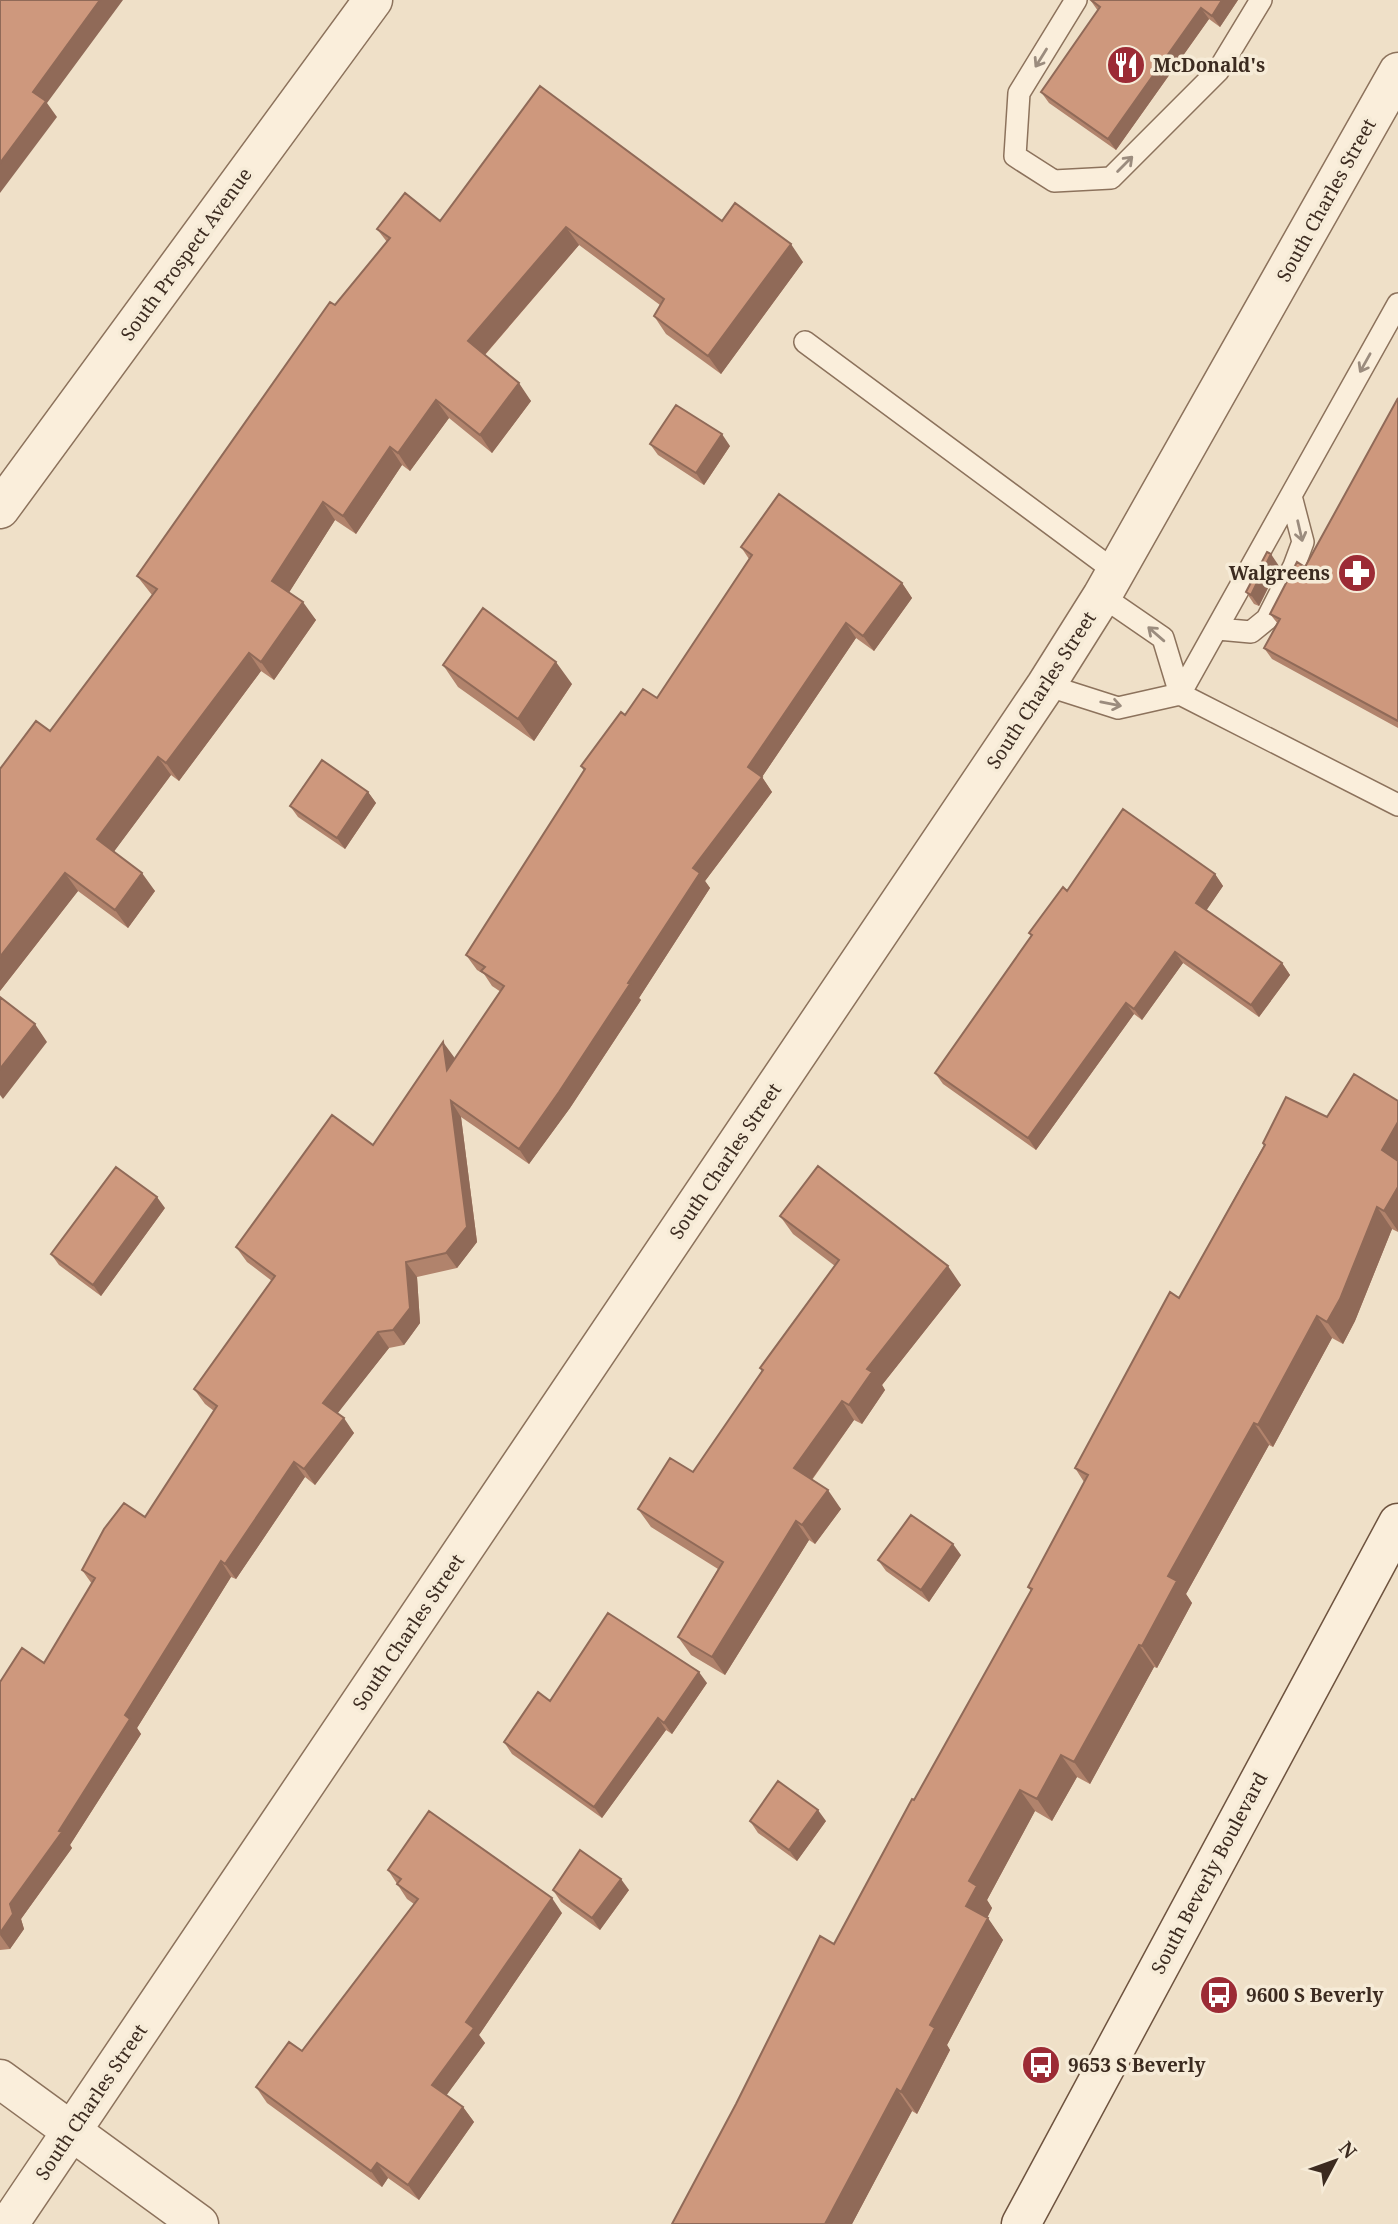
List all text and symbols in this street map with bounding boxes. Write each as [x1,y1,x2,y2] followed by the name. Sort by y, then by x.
[1105,44,1147,86] restaurant icon: McDonald's
[1033,48,1048,67] one-way arrow
[1153,52,1265,78] place label: McDonald's
[1270,113,1382,286] street label: South Charles Street
[1116,155,1133,172] one-way arrow
[114,162,258,346] street label: South Prospect Avenue
[1358,353,1372,373] one-way arrow
[1294,520,1307,542] one-way arrow
[1336,552,1378,594] pharmacy icon: Walgreens
[1229,560,1330,586] place label: Walgreens
[980,606,1102,774] street label: South Charles Street
[1147,626,1165,642] one-way arrow
[1100,699,1122,712] one-way arrow
[663,1078,787,1244] street label: South Charles Street
[346,1549,470,1715] street label: South Charles Street
[1145,1767,1273,1979] street label: South Beverly Boulevard
[1198,1974,1240,2016] bus stop icon: 9600 S Beverly
[1246,1982,1383,2008] place label: 9600 S Beverly
[29,2019,153,2185] street label: South Charles Street
[1020,2044,1062,2086] bus stop icon: 9653 S Beverly
[1068,2052,1205,2078] place label: 9653 S Beverly
[1300,2126,1370,2196] north arrow
[1333,2136,1363,2164] text: N

